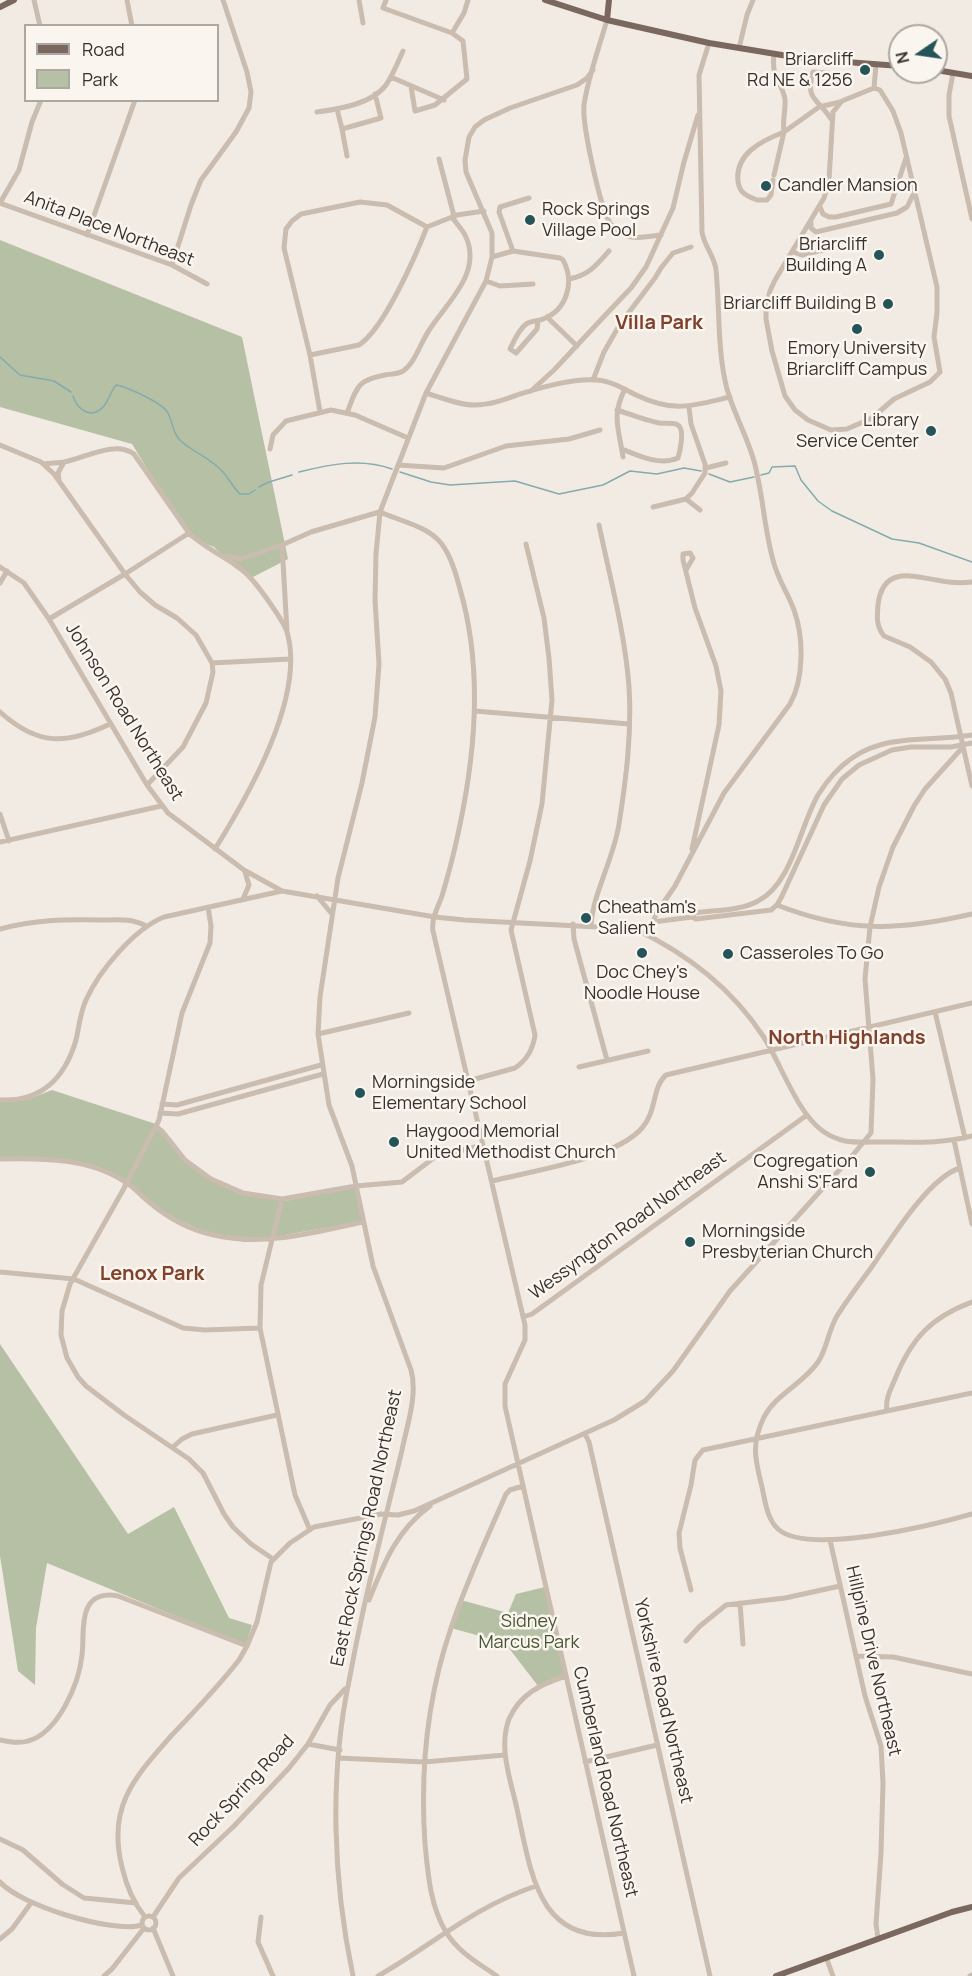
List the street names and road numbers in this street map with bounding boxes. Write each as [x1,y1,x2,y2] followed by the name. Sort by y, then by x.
[21,187,197,271] street label: Anita Place Northeast
[60,619,188,805] street label: Johnson Road Northeast
[525,1147,731,1305] street label: Wessyngton Road Northeast
[327,1388,407,1668] street label: East Rock Springs Road Northeast
[841,1564,905,1758] street label: Hillpine Drive Northeast
[629,1596,697,1806] street label: Yorkshire Road Northeast
[568,1664,642,1900] street label: Cumberland Road Northeast
[185,1731,299,1851] street label: Rock Spring Road

